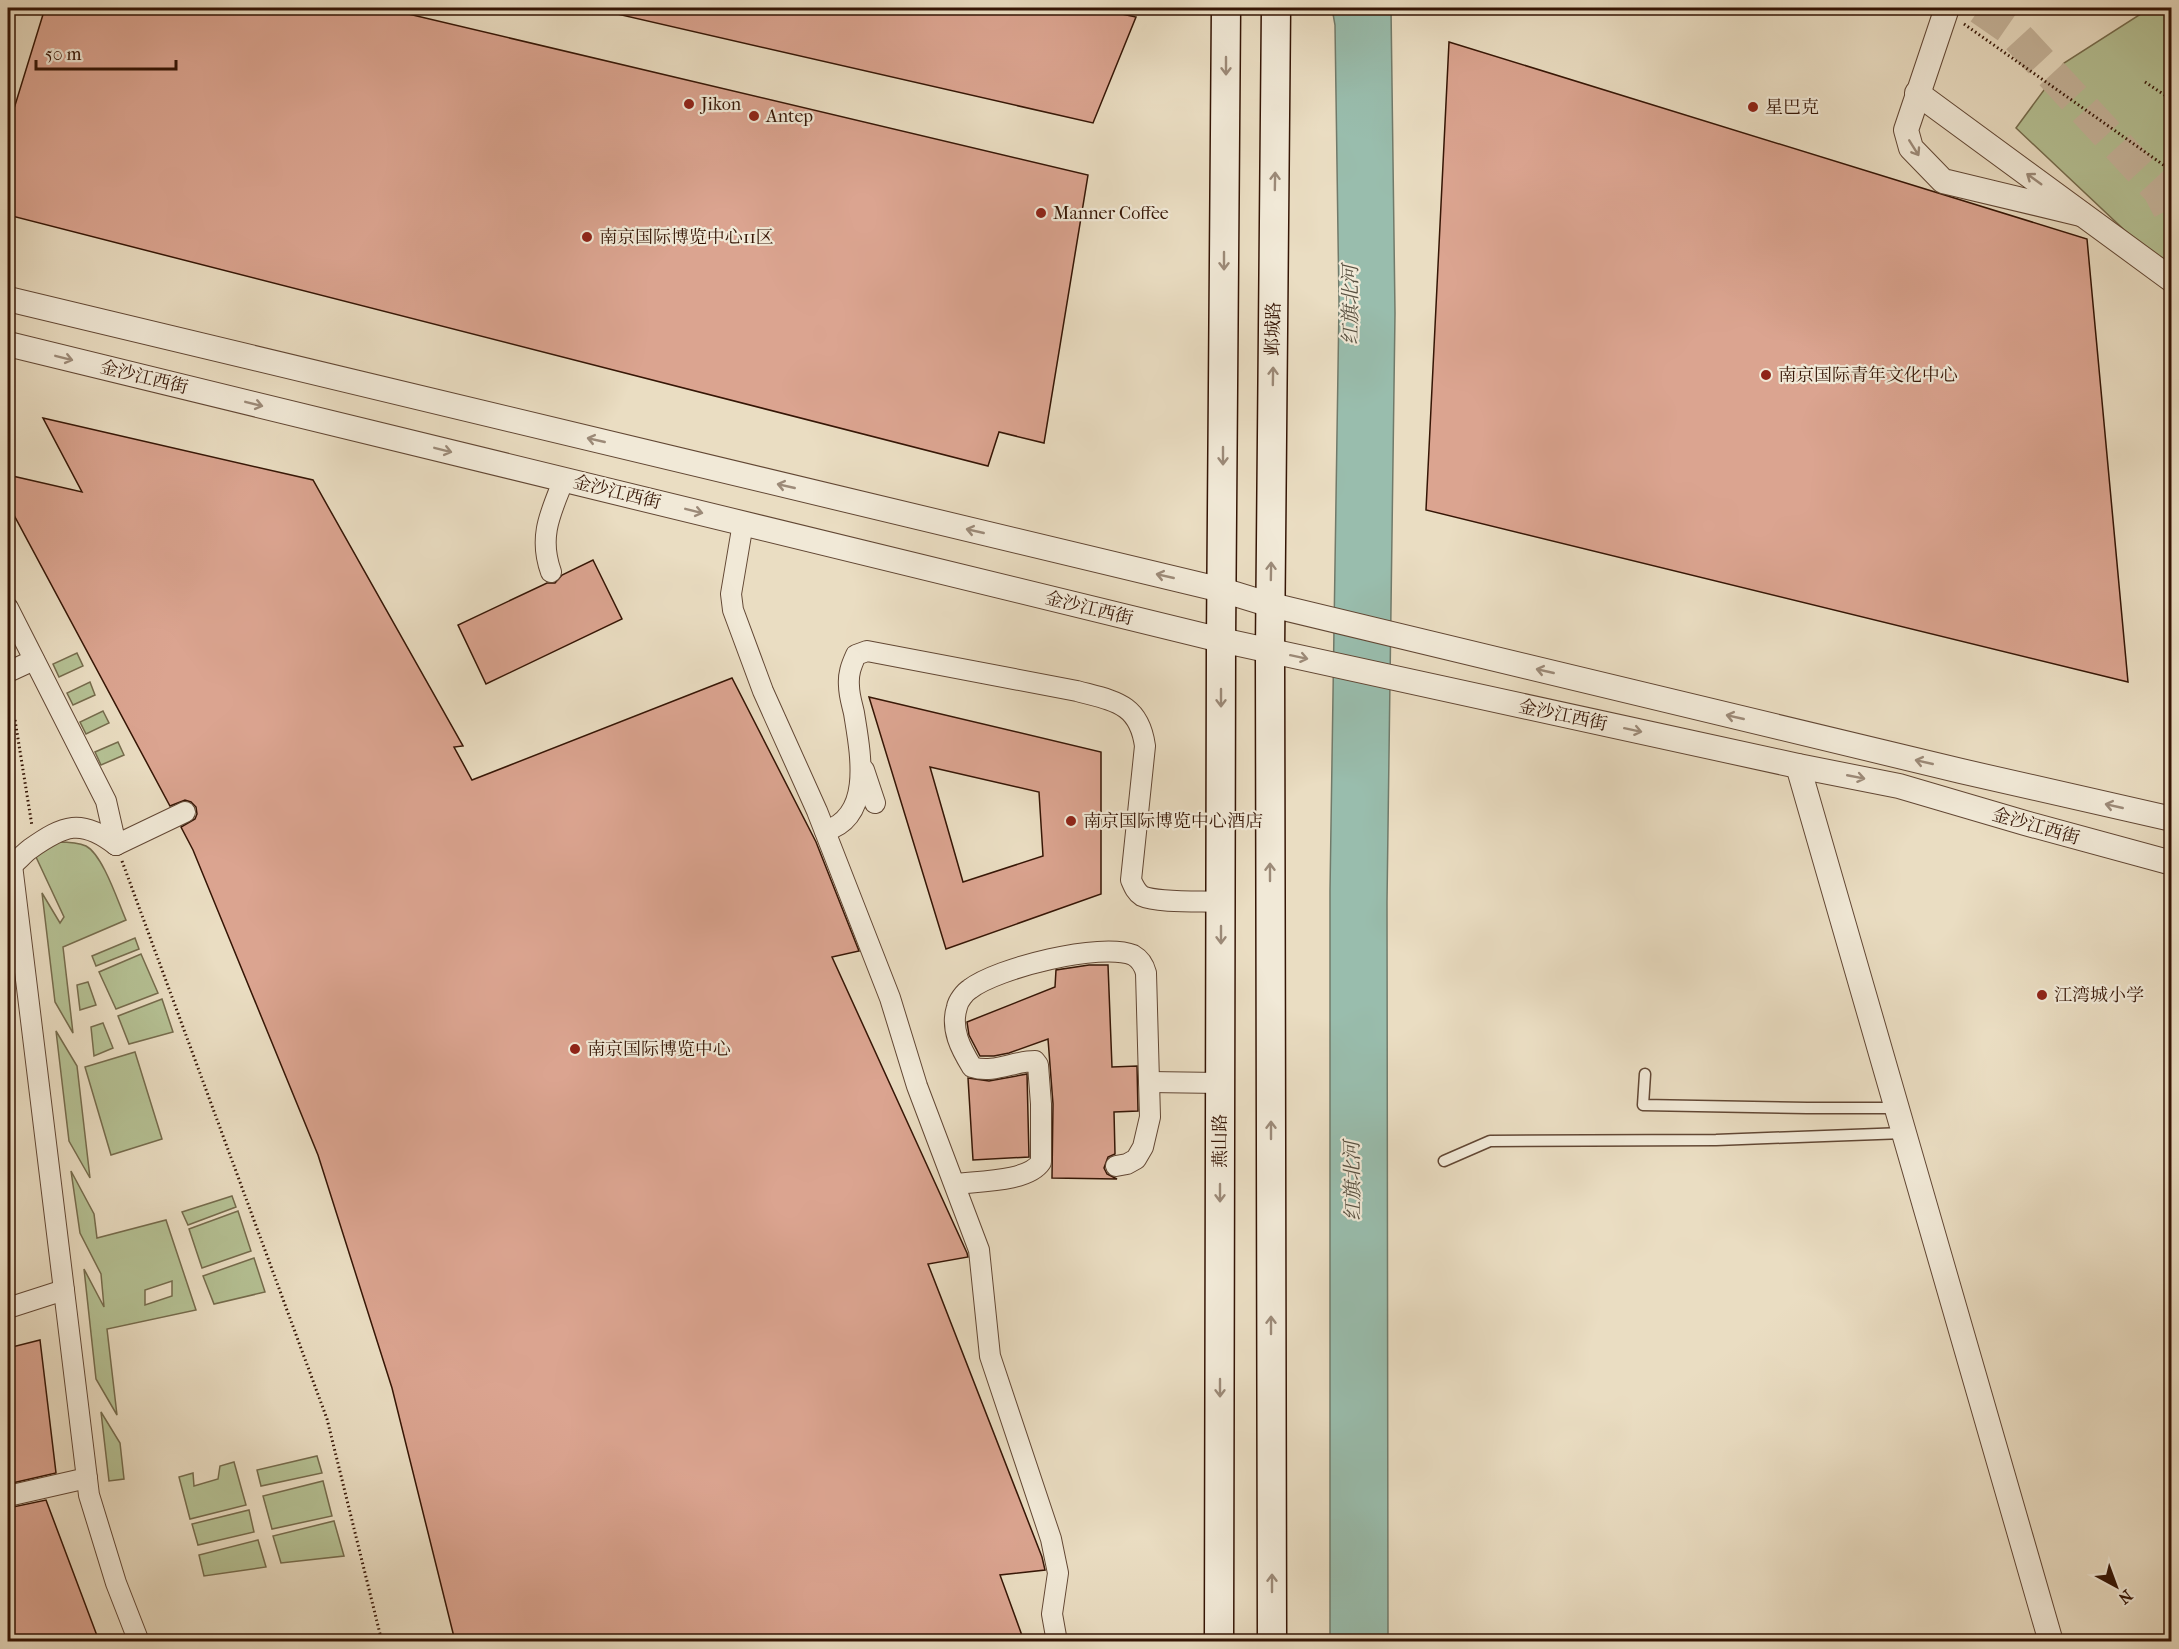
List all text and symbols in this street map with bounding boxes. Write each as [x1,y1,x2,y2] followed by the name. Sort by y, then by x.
[36,33,176,71] scale bar
[45,44,82,65] text: 50 m
[1220,55,1232,75] one-way arrow
[699,94,742,115] place label: Jikon
[682,97,696,111] marker: Jikon
[1765,97,1819,118] place label: 星巴克
[1746,100,1760,114] marker: 星巴克
[765,106,813,127] place label: Antep
[747,109,761,123] marker: Antep
[1907,139,1920,156] one-way arrow
[1269,172,1281,192] one-way arrow
[2027,173,2043,185] one-way arrow
[1053,203,1169,224] place label: Manner Coffee
[1034,206,1048,220] marker: Manner Coffee
[599,227,774,248] place label: 南京国际博览中心11区
[580,230,594,244] marker: 南京国际博览中心11区
[1218,250,1230,270] one-way arrow
[1339,262,1362,345] water label: 红旗北河
[1263,302,1284,356] street label: 邺城路
[55,352,74,364] one-way arrow
[98,356,190,399] street label: 金沙江西街
[1778,365,1958,386] place label: 南京国际青年文化中心
[1267,367,1279,387] one-way arrow
[1759,368,1773,382] marker: 南京国际青年文化中心
[244,398,263,410] one-way arrow
[587,434,606,445] one-way arrow
[434,444,453,456] one-way arrow
[1217,445,1229,465] one-way arrow
[571,471,663,514] street label: 金沙江西街
[776,479,795,491] one-way arrow
[684,506,703,517] one-way arrow
[966,525,985,536] one-way arrow
[1265,562,1277,582] one-way arrow
[1156,570,1175,582] one-way arrow
[1043,587,1135,630] street label: 金沙江西街
[1289,652,1308,664] one-way arrow
[1536,665,1555,677] one-way arrow
[1215,688,1227,708] one-way arrow
[1517,696,1609,735] street label: 金沙江西街
[1726,710,1745,722] one-way arrow
[1623,725,1642,736] one-way arrow
[1915,756,1934,768] one-way arrow
[1845,772,1865,783] one-way arrow
[2105,800,2125,811] one-way arrow
[1990,804,2082,849] street label: 金沙江西街
[1083,811,1263,832] place label: 南京国际博览中心酒店
[1064,814,1078,828] marker: 南京国际博览中心酒店
[1264,863,1276,883] one-way arrow
[1215,925,1227,945] one-way arrow
[2054,985,2144,1006] place label: 江湾城小学
[2035,988,2049,1002] marker: 江湾城小学
[587,1039,731,1060] place label: 南京国际博览中心
[568,1042,582,1056] marker: 南京国际博览中心
[1210,1114,1231,1168] street label: 燕山路
[1265,1121,1277,1141] one-way arrow
[1340,1138,1365,1221] water label: 红旗北河
[1214,1183,1226,1203] one-way arrow
[1265,1316,1277,1336] one-way arrow
[1214,1378,1226,1398] one-way arrow
[2086,1556,2146,1616] north arrow
[1266,1574,1278,1594] one-way arrow
[2114,1586,2136,1609] text: N

